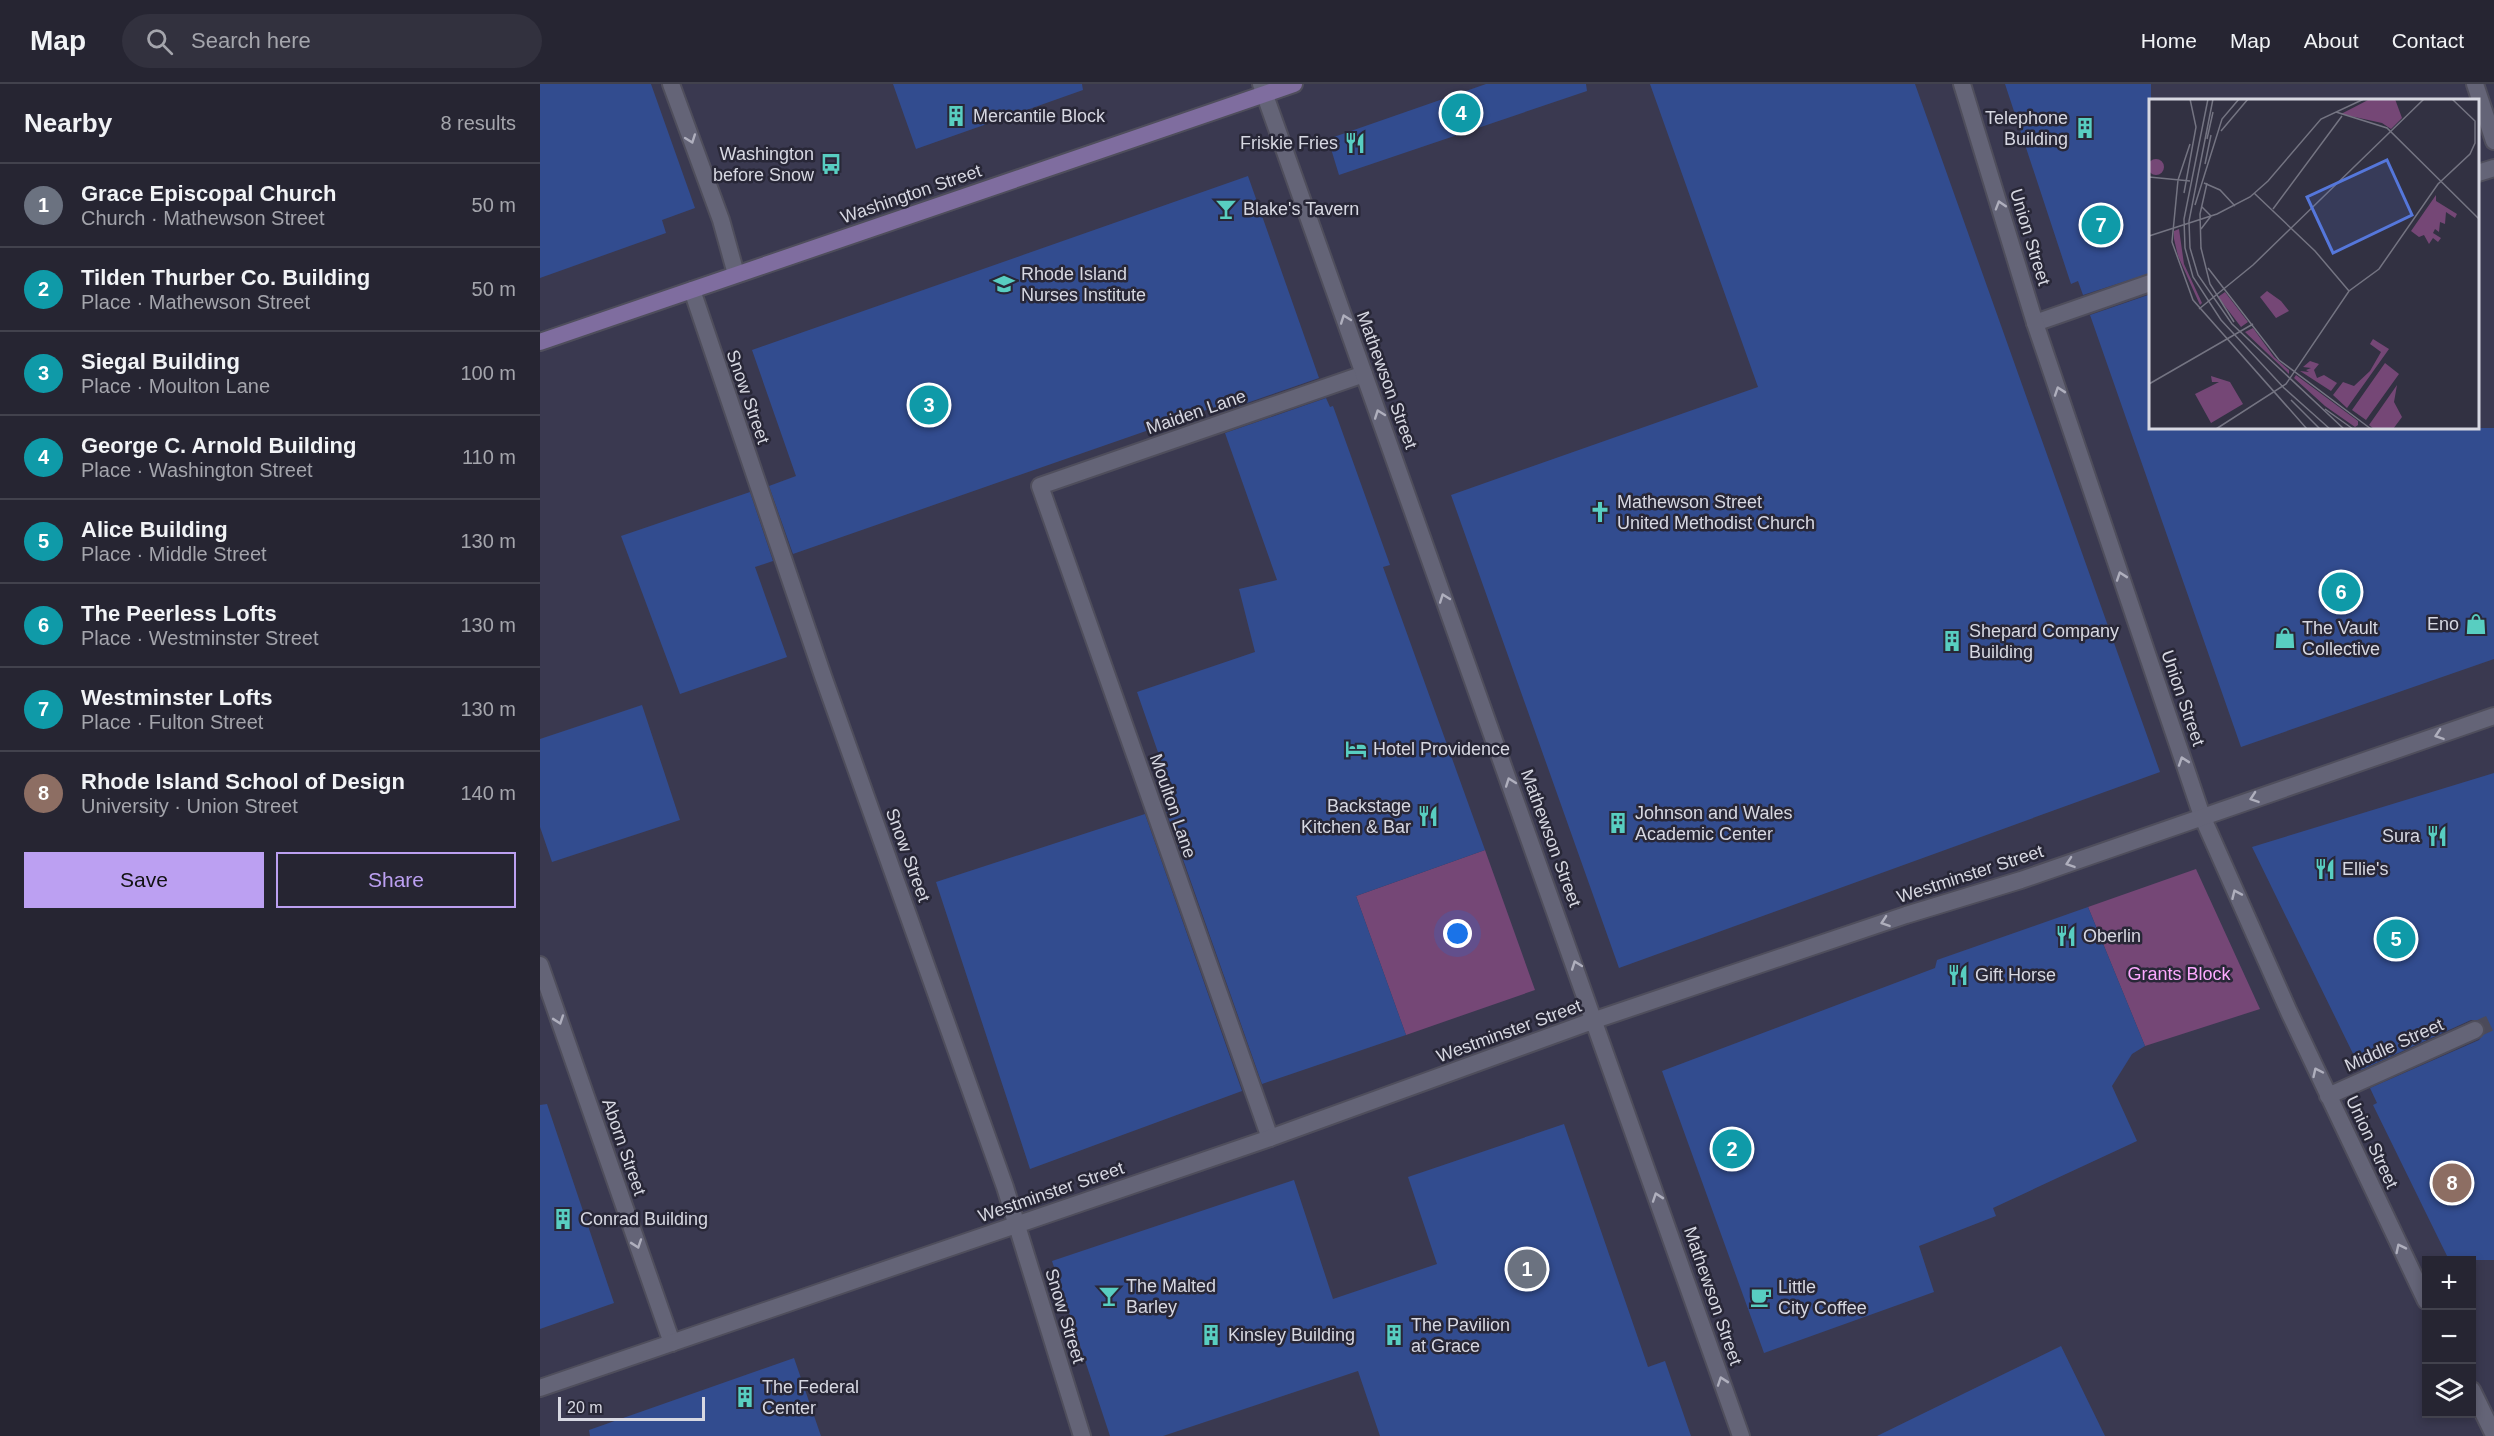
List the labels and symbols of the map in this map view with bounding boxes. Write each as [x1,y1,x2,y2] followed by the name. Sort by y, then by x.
[1442,90,1480,135] pin: 4
[2149,99,2479,429] inset map
[944,104,968,128] building icon: Mercantile Block
[973,106,1106,126] place label: Mercantile Block
[1985,108,2068,149] place label: Telephone Building
[2073,116,2097,140] building icon: Telephone Building
[1343,131,1367,155] restaurant icon: Friskie Fries
[683,133,696,144] one-way arrow
[1240,133,1338,153] place label: Friskie Fries
[713,144,815,185] place label: Washington before Snow
[819,152,843,176] bus stop icon: Washington before Snow
[838,161,984,227] street label: Washington Street
[2006,186,2054,288] street label: Union Street
[1214,197,1238,221] bar icon: Blake's Tavern
[1243,199,1359,219] place label: Blake's Tavern
[1995,200,2007,211] one-way arrow
[2082,202,2120,248] pin: 7
[1021,264,1146,305] place label: Rhode Island Nurses Institute
[992,272,1016,296] school or university icon: Rhode Island Nurses Institute
[1353,308,1421,452] street label: Mathewson Street
[1339,314,1352,325] one-way arrow
[723,347,773,447] street label: Snow Street
[910,382,948,428] pin: 3
[1144,386,1248,438] street label: Maiden Lane
[2053,386,2066,397] one-way arrow
[1373,409,1386,420] one-way arrow
[1617,492,1815,533] place label: Mathewson Street United Methodist Church
[1588,500,1612,524] church icon: Mathewson Street United Methodist Church
[2322,570,2360,614] pin: 6
[2116,571,2128,582] one-way arrow
[1439,593,1452,604] one-way arrow
[2464,612,2488,636] shop icon: Eno
[2427,614,2459,634] place label: Eno
[2302,618,2380,659] place label: The Vault Collective
[1969,621,2119,662] place label: Shepard Company Building
[2273,626,2297,650] shop icon: The Vault Collective
[1940,629,1964,653] building icon: Shepard Company Building
[2157,647,2209,749] street label: Union Street
[2434,728,2445,740] one-way arrow
[1344,737,1368,761] hotel icon: Hotel Providence
[1373,739,1510,759] place label: Hotel Providence
[1146,751,1200,861] street label: Moulton Lane
[2178,756,2191,767] one-way arrow
[1517,766,1585,910] street label: Mathewson Street
[1504,777,1517,788] one-way arrow
[2249,791,2260,804] one-way arrow
[1301,796,1411,837] place label: Backstage Kitchen & Bar
[1635,803,1792,844] place label: Johnson and Wales Academic Center
[1416,804,1440,828] restaurant icon: Backstage Kitchen & Bar
[882,806,934,904] street label: Snow Street
[1606,811,1630,835] building icon: Johnson and Wales Academic Center
[2425,824,2449,848] restaurant icon: Sura
[2382,826,2421,846] place label: Sura
[1894,841,2046,907] street label: Westminster Street
[2065,855,2076,868] one-way arrow
[2313,857,2337,881] restaurant icon: Ellie's
[2342,859,2388,879] place label: Ellie's
[2232,890,2244,901] one-way arrow
[1880,915,1890,928] one-way arrow
[2376,916,2416,962] pin: 5
[1443,919,1472,948] your location
[2054,924,2078,948] restaurant icon: Oberlin
[2083,926,2141,946] place label: Oberlin
[1570,960,1583,971] one-way arrow
[1946,963,1970,987] restaurant icon: Gift Horse
[2127,964,2232,984] park label: Grants Block
[1975,965,2056,985] place label: Gift Horse
[1434,995,1584,1067] street label: Westminster Street
[552,1014,565,1025] one-way arrow
[2341,1014,2447,1076] street label: Middle Street
[2313,1067,2325,1078] one-way arrow
[2342,1092,2402,1192] street label: Union Street
[598,1096,650,1198] street label: Aborn Street
[1712,1126,1752,1172] pin: 2
[976,1158,1126,1226] street label: Westminster Street
[2432,1160,2472,1206] pin: 8
[1652,1192,1665,1203] one-way arrow
[551,1207,575,1231] building icon: Conrad Building
[580,1209,708,1229] place label: Conrad Building
[1680,1224,1746,1368] street label: Mathewson Street
[630,1238,643,1249] one-way arrow
[2396,1244,2408,1255] one-way arrow
[1508,1246,1546,1292] pin: 1
[1041,1266,1089,1366] street label: Snow Street
[1126,1276,1216,1317] place label: The Malted Barley
[1778,1277,1867,1318] place label: Little City Coffee
[1097,1284,1121,1308] bar icon: The Malted Barley
[1749,1285,1773,1309] cafe icon: Little City Coffee
[1411,1315,1510,1356] place label: The Pavilion at Grace
[1199,1323,1223,1347] building icon: Kinsley Building
[1382,1323,1406,1347] building icon: The Pavilion at Grace
[1228,1325,1355,1345] place label: Kinsley Building
[1716,1376,1729,1387] one-way arrow
[762,1377,859,1418] place label: The Federal Center
[733,1385,757,1409] building icon: The Federal Center
[558,1394,705,1422] scale bar

